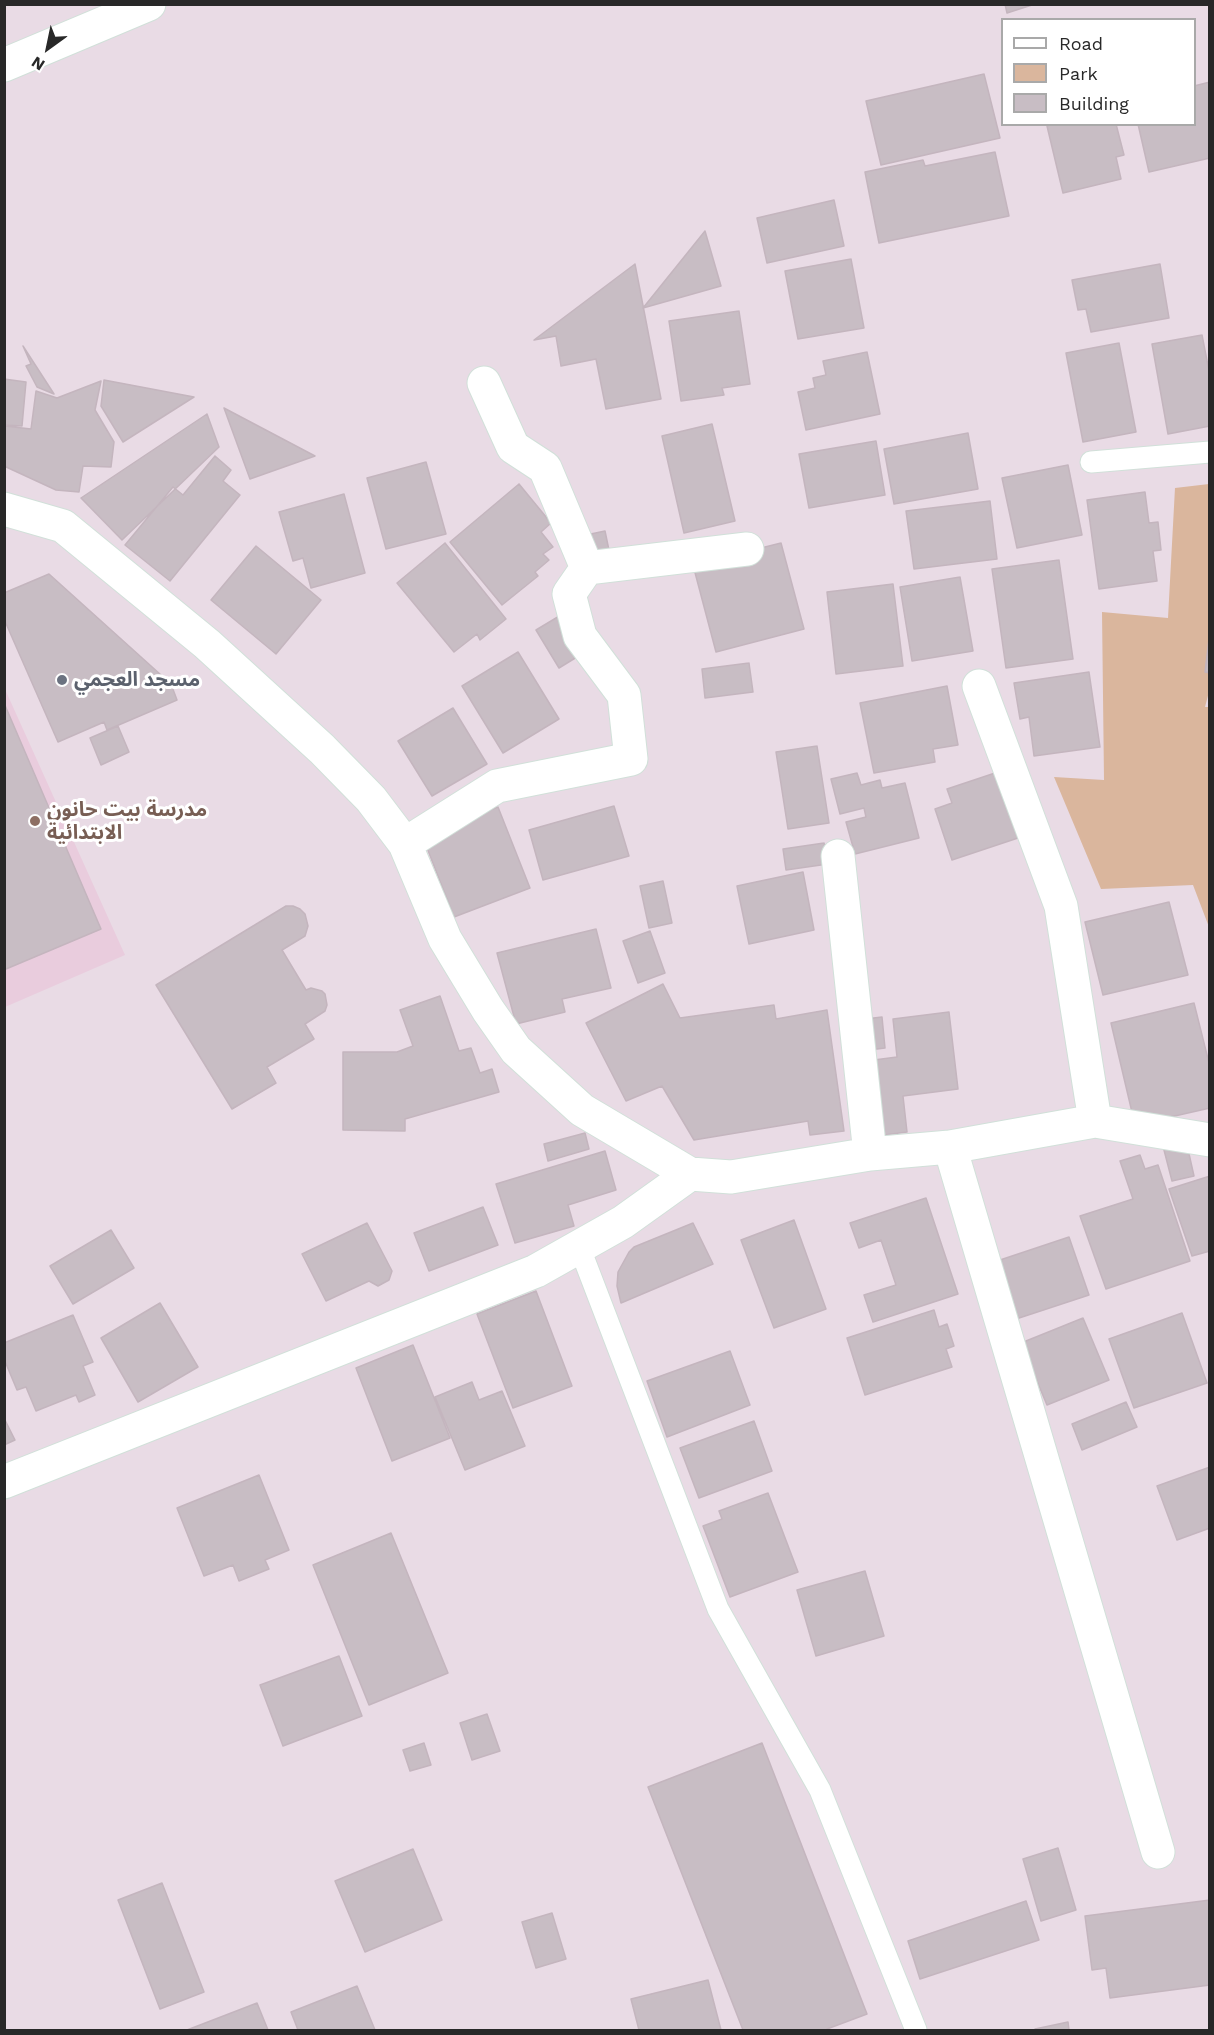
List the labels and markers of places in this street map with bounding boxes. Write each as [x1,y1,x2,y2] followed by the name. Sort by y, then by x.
[74,668,200,692] place label: مسجد العجمي
[55,673,69,687] marker: مسجد العجمي
[47,798,207,845] place label: مدرسة بيت حانون الابتدائية
[28,814,42,828] marker: مدرسة بيت حانون الابتدائية

